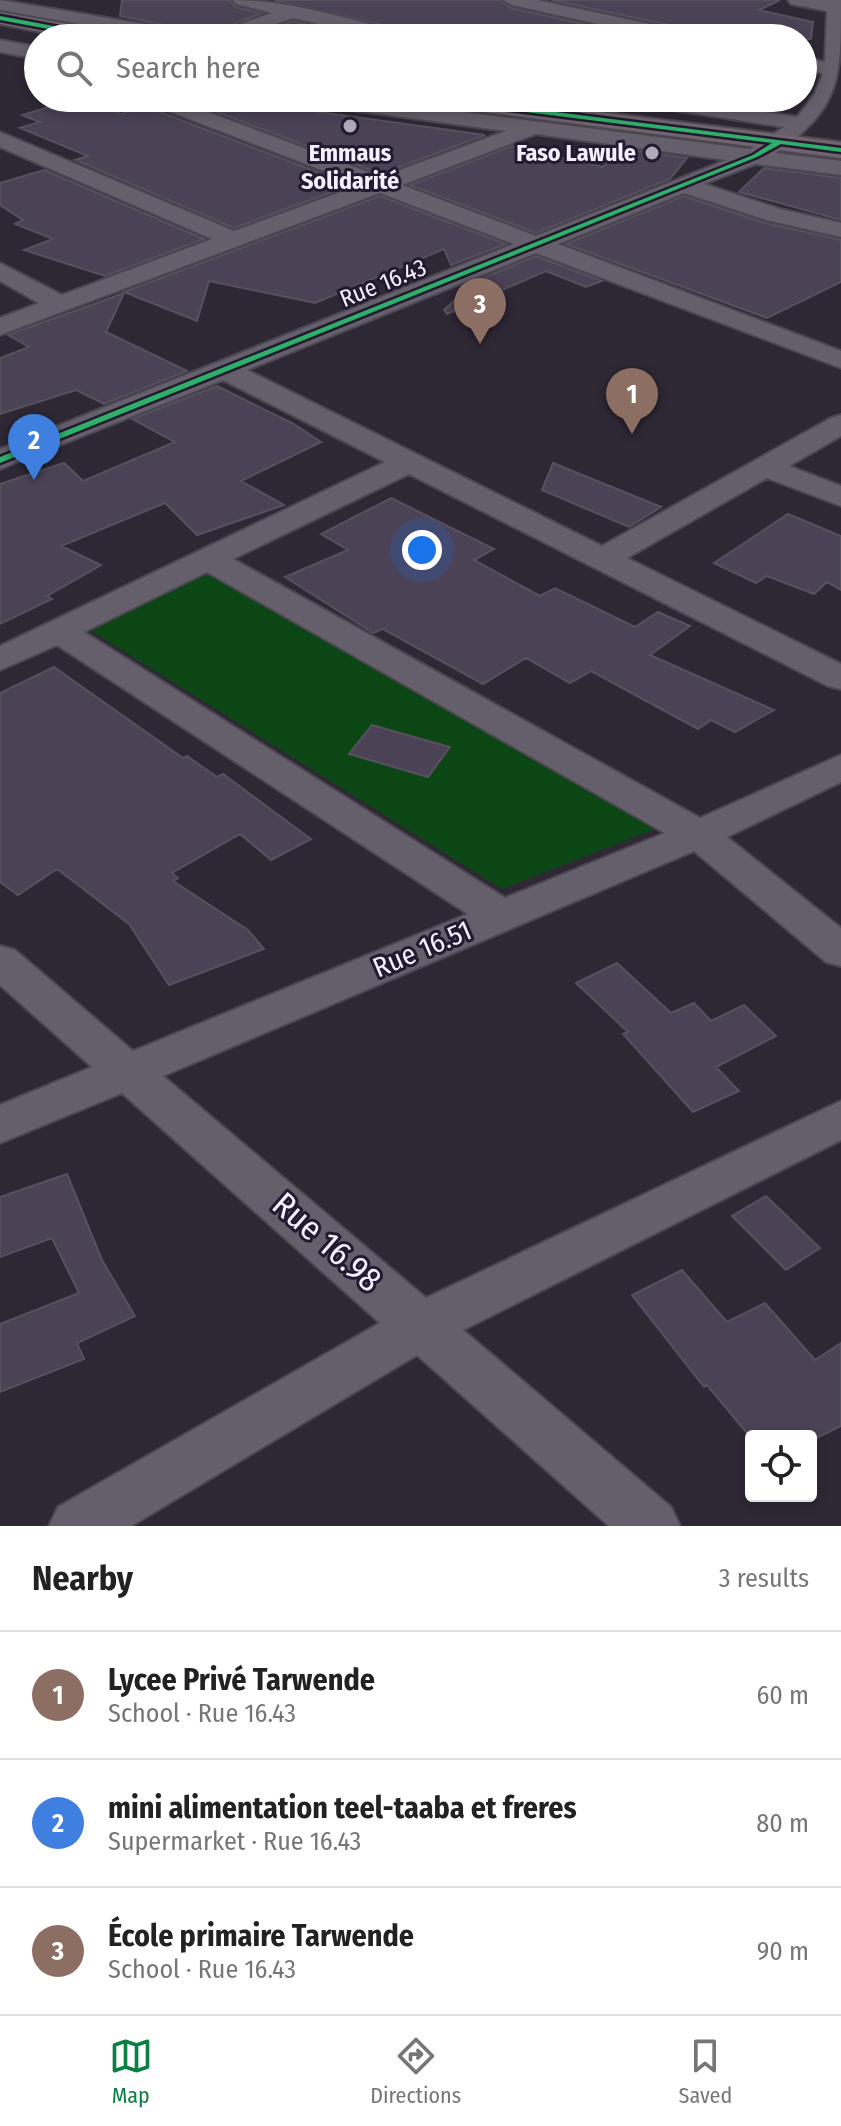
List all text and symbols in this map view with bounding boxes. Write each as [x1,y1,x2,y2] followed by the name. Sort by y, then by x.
[24,24,817,112] search box
[52,46,96,90] icon: search
[116,50,261,86] text: Search here
[341,117,359,135] marker: Emmaus Solidarité
[301,139,399,195] place label: Emmaus Solidarité
[516,139,636,167] place label: Faso Lawule
[643,144,661,162] marker: Faso Lawule
[336,253,430,313] street label: Rue 16.43
[454,278,506,344] pin: 3
[606,368,658,434] pin: 1
[8,414,60,480] pin: 2
[402,530,442,570] your location
[368,914,476,984] street label: Rue 16.51
[264,1184,390,1300] street label: Rue 16.98
[745,1430,817,1502] map controls
[745,1430,817,1502] button: locate
[32,1558,133,1599] text: Nearby
[719,1563,809,1594] text: 3 results
[108,1662,375,1698] text: Lycee Privé Tarwende
[53,1680,64,1711] text: 1
[756,1680,809,1711] text: 60 m
[108,1698,296,1729] text: School · Rue 16.43
[108,1790,577,1826] text: mini alimentation teel-taaba et freres
[52,1808,64,1839] text: 2
[756,1808,809,1839] text: 80 m
[108,1826,361,1857] text: Supermarket · Rue 16.43
[108,1918,414,1954] text: École primaire Tarwende
[52,1936,64,1967] text: 3
[757,1936,809,1967] text: 90 m
[108,1954,296,1985] text: School · Rue 16.43
[109,2034,153,2109] tab: Map
[370,2034,461,2109] tab: Directions
[679,2034,732,2109] tab: Saved

